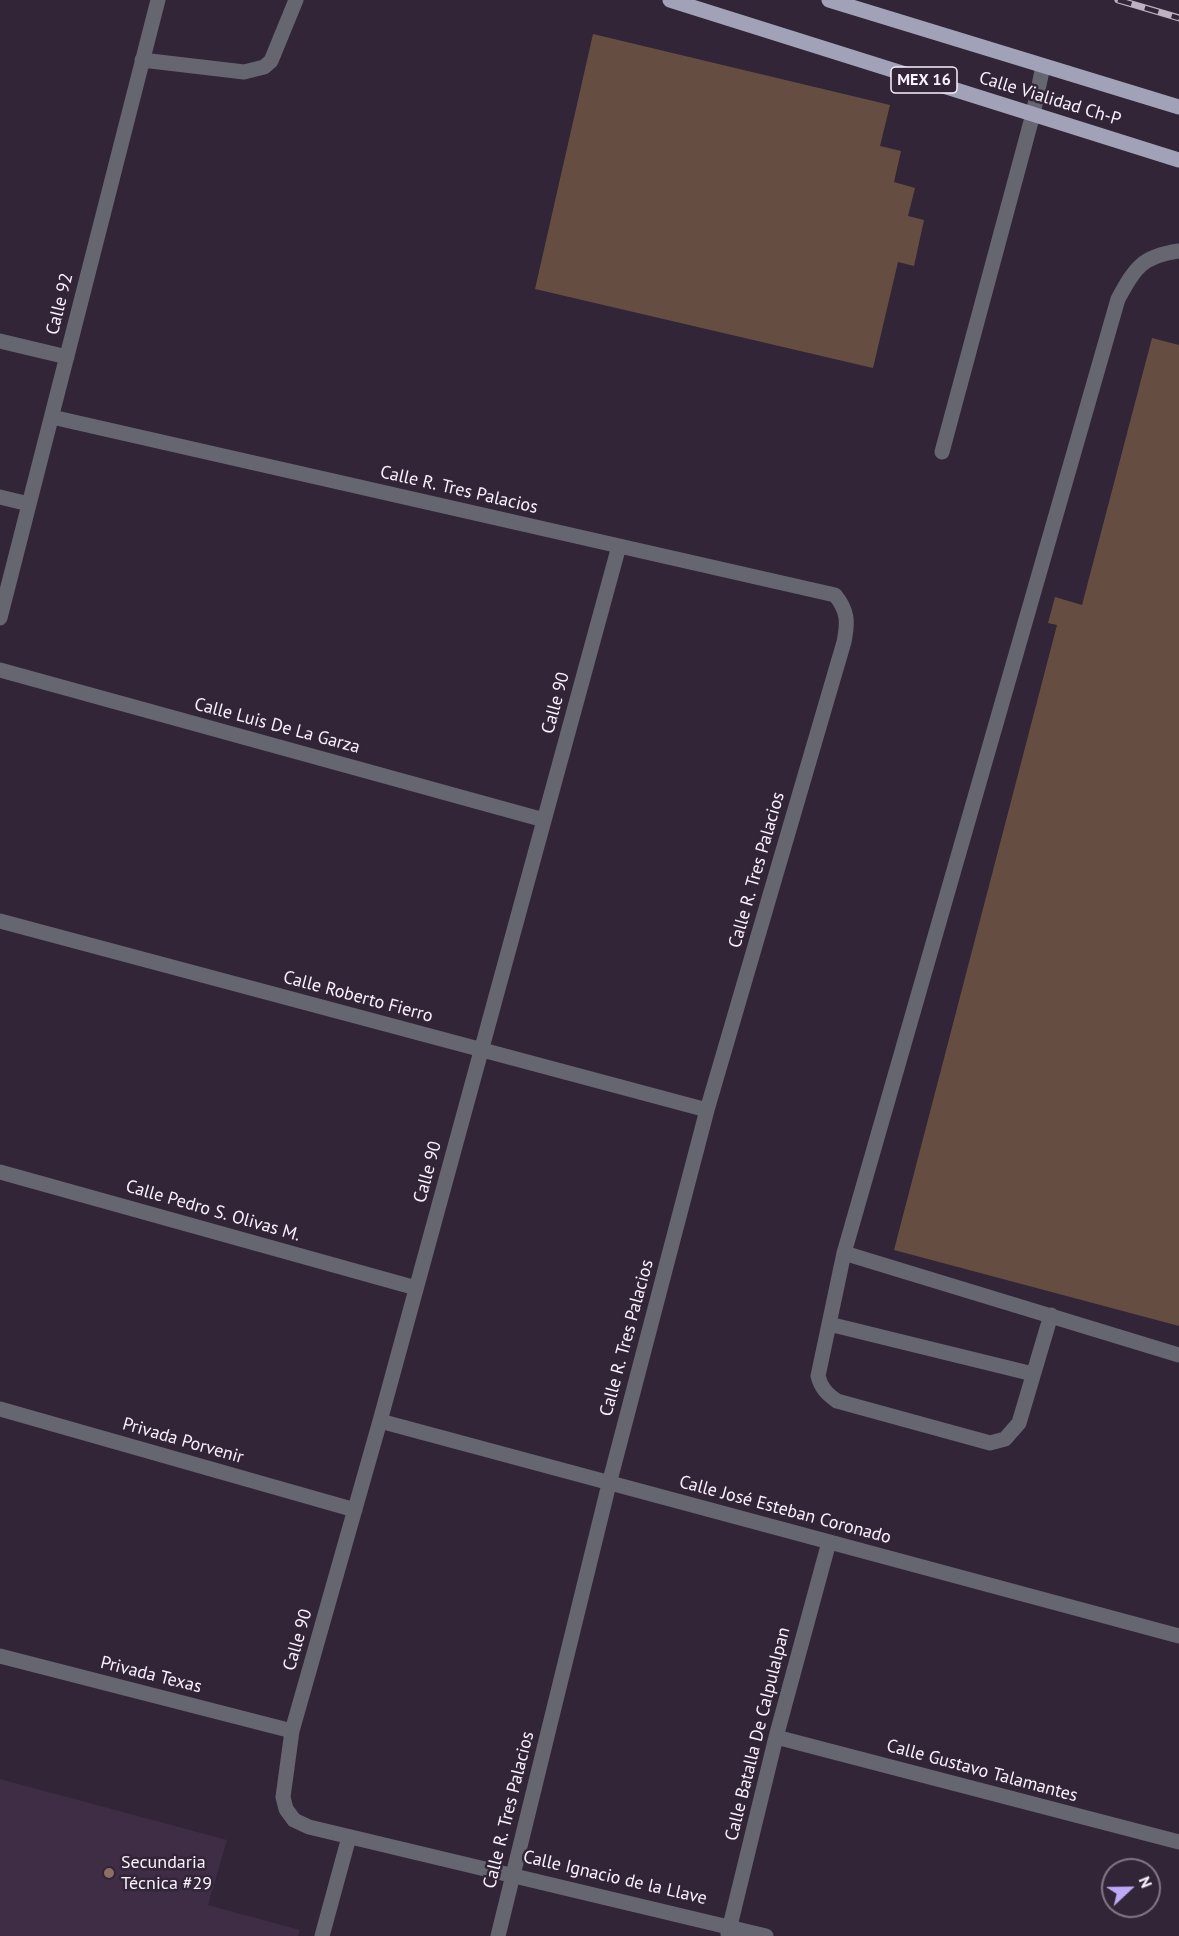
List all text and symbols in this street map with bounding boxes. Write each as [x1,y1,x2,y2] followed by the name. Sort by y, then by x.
[891,67,957,93] road number: MEX 16
[976,67,1124,131] street label: Calle Vialidad Ch-P
[42,271,78,337] street label: Calle 92
[378,461,540,519] street label: Calle R. Tres Palacios
[537,670,575,736] street label: Calle 90
[192,693,362,759] street label: Calle Luis De La Garza
[724,790,790,950] street label: Calle R. Tres Palacios
[281,967,435,1027] street label: Calle Roberto Fierro
[409,1139,447,1205] street label: Calle 90
[123,1176,303,1246] street label: Calle Pedro S. Olivas M.
[596,1257,658,1419] street label: Calle R. Tres Palacios
[120,1413,246,1469] street label: Privada Porvenir
[677,1471,893,1549] street label: Calle José Esteban Coronado
[279,1607,317,1673] street label: Calle 90
[721,1625,795,1843] street label: Calle Batalla De Calpulalpan
[98,1652,204,1698] street label: Privada Texas
[479,1729,539,1891] street label: Calle R. Tres Palacios
[884,1735,1080,1807] street label: Calle Gustavo Talamantes
[521,1846,709,1910] street label: Calle Ignacio de la Llave
[121,1852,212,1894] place label: Secundaria Técnica #29
[1101,1858,1161,1918] north arrow
[102,1866,116,1880] marker: Secundaria Técnica #29
[1135,1873,1157,1891] text: N

